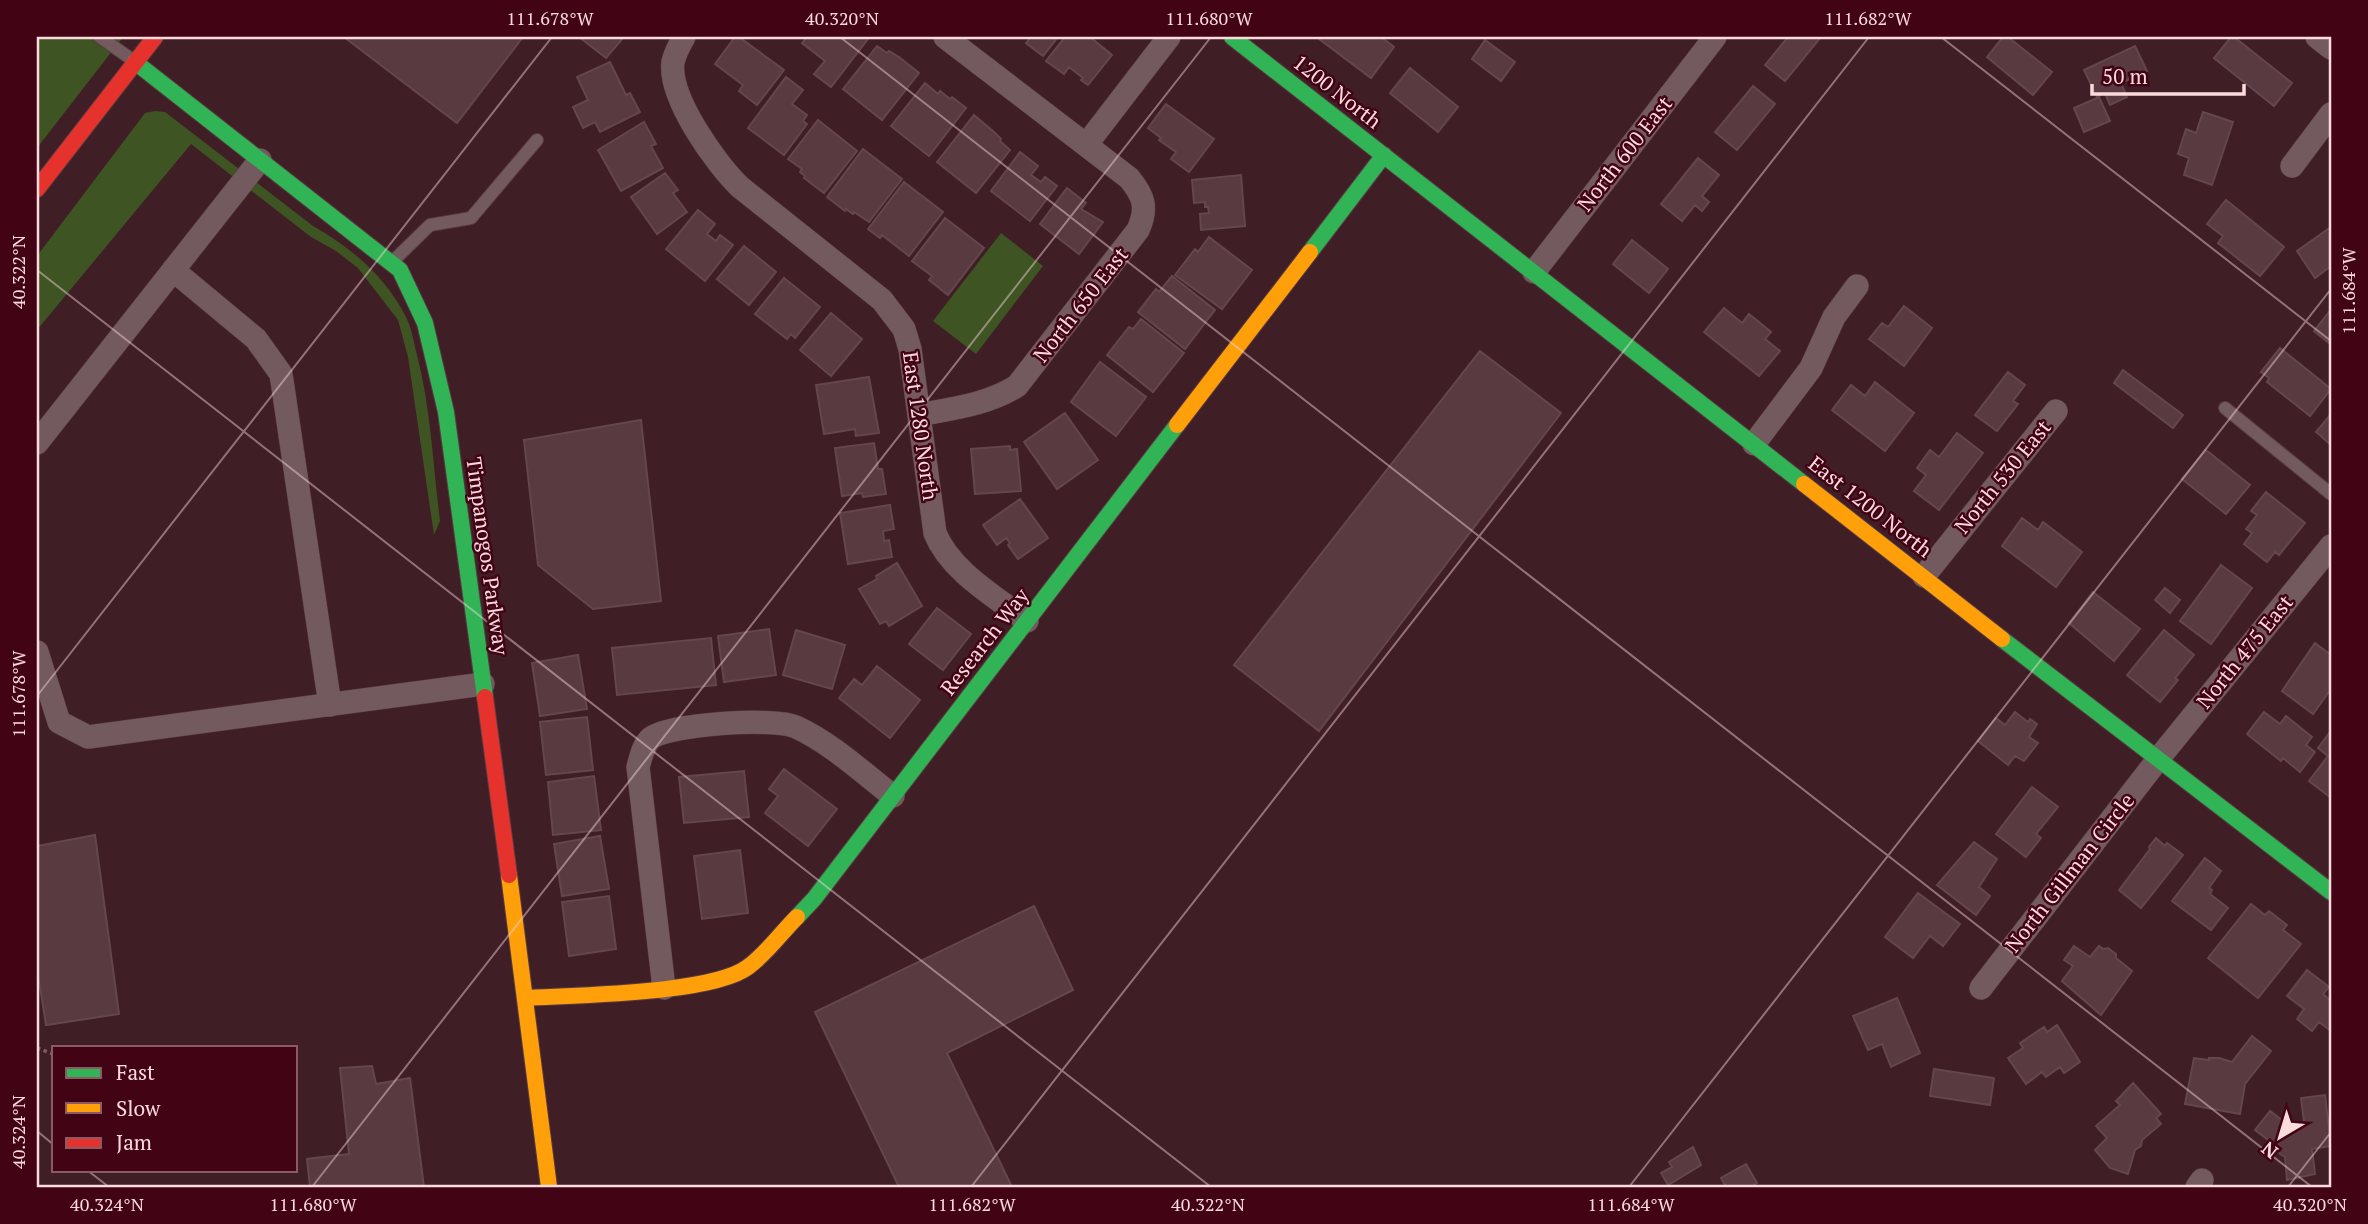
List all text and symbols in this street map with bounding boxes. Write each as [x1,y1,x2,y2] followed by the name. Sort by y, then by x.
[506,6,594,30] text: 111.678°W
[805,6,879,30] text: 40.320°N
[1165,6,1253,30] text: 111.680°W
[1824,6,1912,30] text: 111.682°W
[1288,48,1388,135] street label: 1200 North
[2092,52,2244,96] scale bar
[2102,62,2148,90] text: 50 m
[1570,90,1678,217] street label: North 600 East
[6,235,30,309] text: 40.322°N
[1026,241,1134,368] street label: North 650 East
[2336,247,2360,335] text: 111.684°W
[897,350,945,502] street label: East 1280 North
[1948,414,2057,539] street label: North 530 East
[1803,449,1938,563] street label: East 1200 North
[460,455,516,657] street label: Timpanogos Parkway
[934,582,1035,701] street label: Research Way
[2190,589,2299,714] street label: North 475 East
[6,650,30,738] text: 111.678°W
[1998,787,2140,958] street label: North Gillman Circle
[52,1046,298,1172] legend
[116,1058,155,1086] text: Fast
[116,1094,161,1122] text: Slow
[6,1095,30,1169] text: 40.324°N
[2246,1102,2316,1172] north arrow
[116,1128,152,1156] text: Jam
[2255,1136,2283,1165] text: N
[70,1192,144,1216] text: 40.324°N
[269,1192,357,1216] text: 111.680°W
[928,1192,1016,1216] text: 111.682°W
[1171,1192,1245,1216] text: 40.322°N
[1587,1192,1675,1216] text: 111.684°W
[2273,1192,2347,1216] text: 40.320°N

